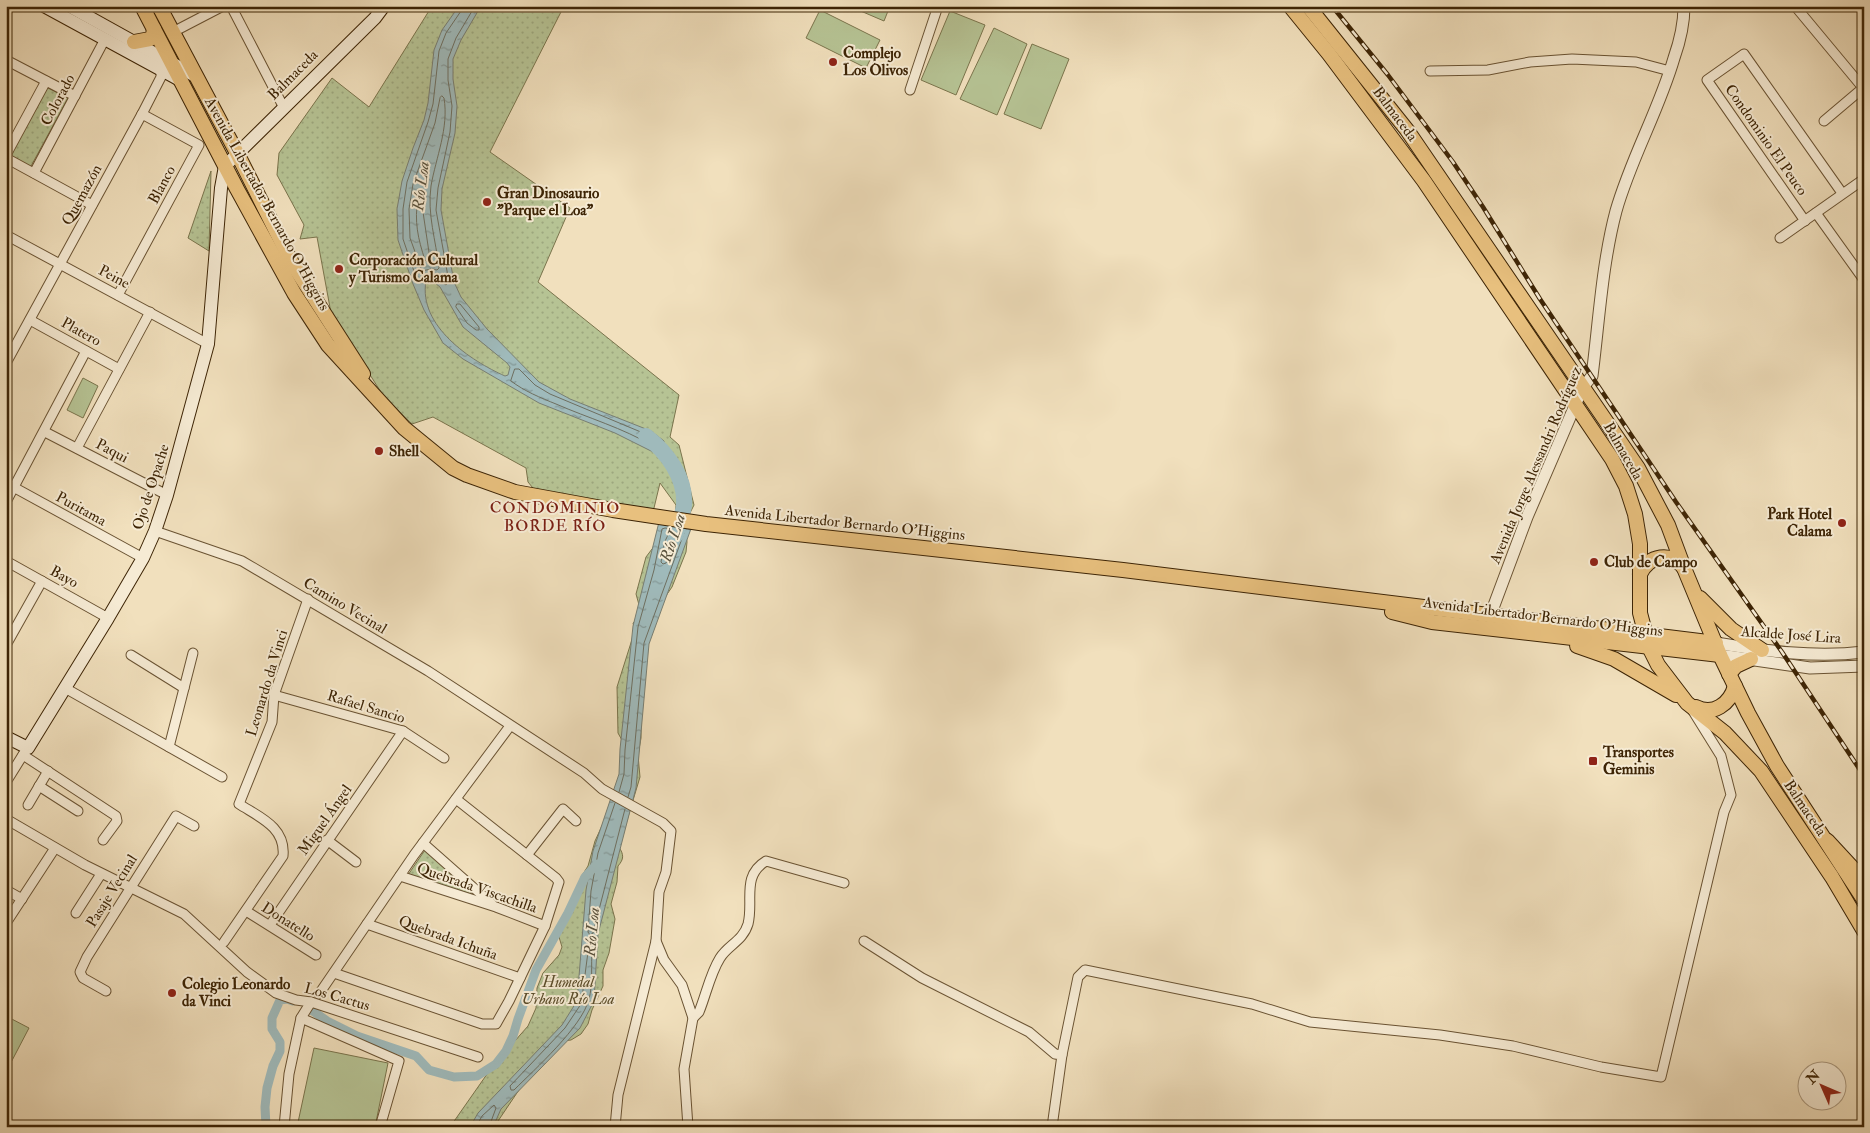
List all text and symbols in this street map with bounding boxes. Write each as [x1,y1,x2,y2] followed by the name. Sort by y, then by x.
[843,44,908,80] place label: Complejo Los Olivos
[264,45,323,104] street label: Balmaceda
[827,56,839,68] marker: Complejo Los Olivos
[37,71,79,129] street label: Colorado
[1720,81,1812,199] street label: Condominio El Peuco
[1368,83,1422,146] street label: Balmaceda
[200,93,334,314] street label: Avenida Libertador Bernardo O'Higgins
[408,160,434,213] water label: Río Loa
[58,161,107,229] street label: Quemazón
[144,163,180,207] street label: Blanco
[497,184,600,221] place label: Gran Dinosaurio "Parque el Loa"
[481,196,493,208] marker: Gran Dinosaurio "Parque el Loa"
[348,251,478,288] place label: Corporación Cultural y Turismo Calama
[95,261,133,293] street label: Peine
[333,263,345,275] marker: Corporación Cultural y Turismo Calama
[58,313,104,351] street label: Platero
[1485,363,1587,568] street label: Avenida Jorge Alessandri Rodríguez
[1599,419,1648,484] street label: Balmaceda
[92,435,132,467] street label: Paqui
[128,442,175,533] street label: Ojo de Opache
[389,442,419,461] place label: Shell
[373,445,385,457] marker: Shell
[52,487,110,531] street label: Puritama
[490,498,620,536] district label: CONDOMINIO BORDE RÍO
[723,501,966,545] street label: Avenida Libertador Bernardo O'Higgins
[1767,505,1833,541] place label: Park Hotel Calama
[656,511,690,566] water label: Río Loa
[1836,517,1848,529] marker: Park Hotel Calama
[1604,553,1698,573] place label: Club de Campo
[1588,556,1600,568] marker: Club de Campo
[46,562,82,592] street label: Bayo
[300,574,390,638] street label: Camino Vecinal
[1421,593,1664,641] street label: Avenida Libertador Bernardo O'Higgins
[1739,622,1843,649] street label: Alcalde José Lira
[242,627,292,739] street label: Leonardo da Vinci
[325,686,407,728] street label: Rafael Sancio
[1602,743,1674,779] place label: Transportes Geminis
[1587,755,1599,767] marker: Transportes Geminis
[1779,776,1831,840] street label: Balmaceda
[292,780,356,859] street label: Miguel Ángel
[82,851,142,931] street label: Pasaje Vecinal
[414,858,541,918] street label: Quebrada Viscachilla
[258,898,318,946] street label: Donatello
[580,906,604,959] water label: Río Loa
[396,911,501,965] street label: Quebrada Ichuña
[522,973,614,1009] park label: Humedal Urbano Río Loa
[182,975,291,1011] place label: Colegio Leonardo da Vinci
[302,979,372,1015] street label: Los Cactus
[166,987,178,999] marker: Colegio Leonardo da Vinci
[1798,1060,1848,1110] north arrow
[1802,1066,1824,1088] text: N

